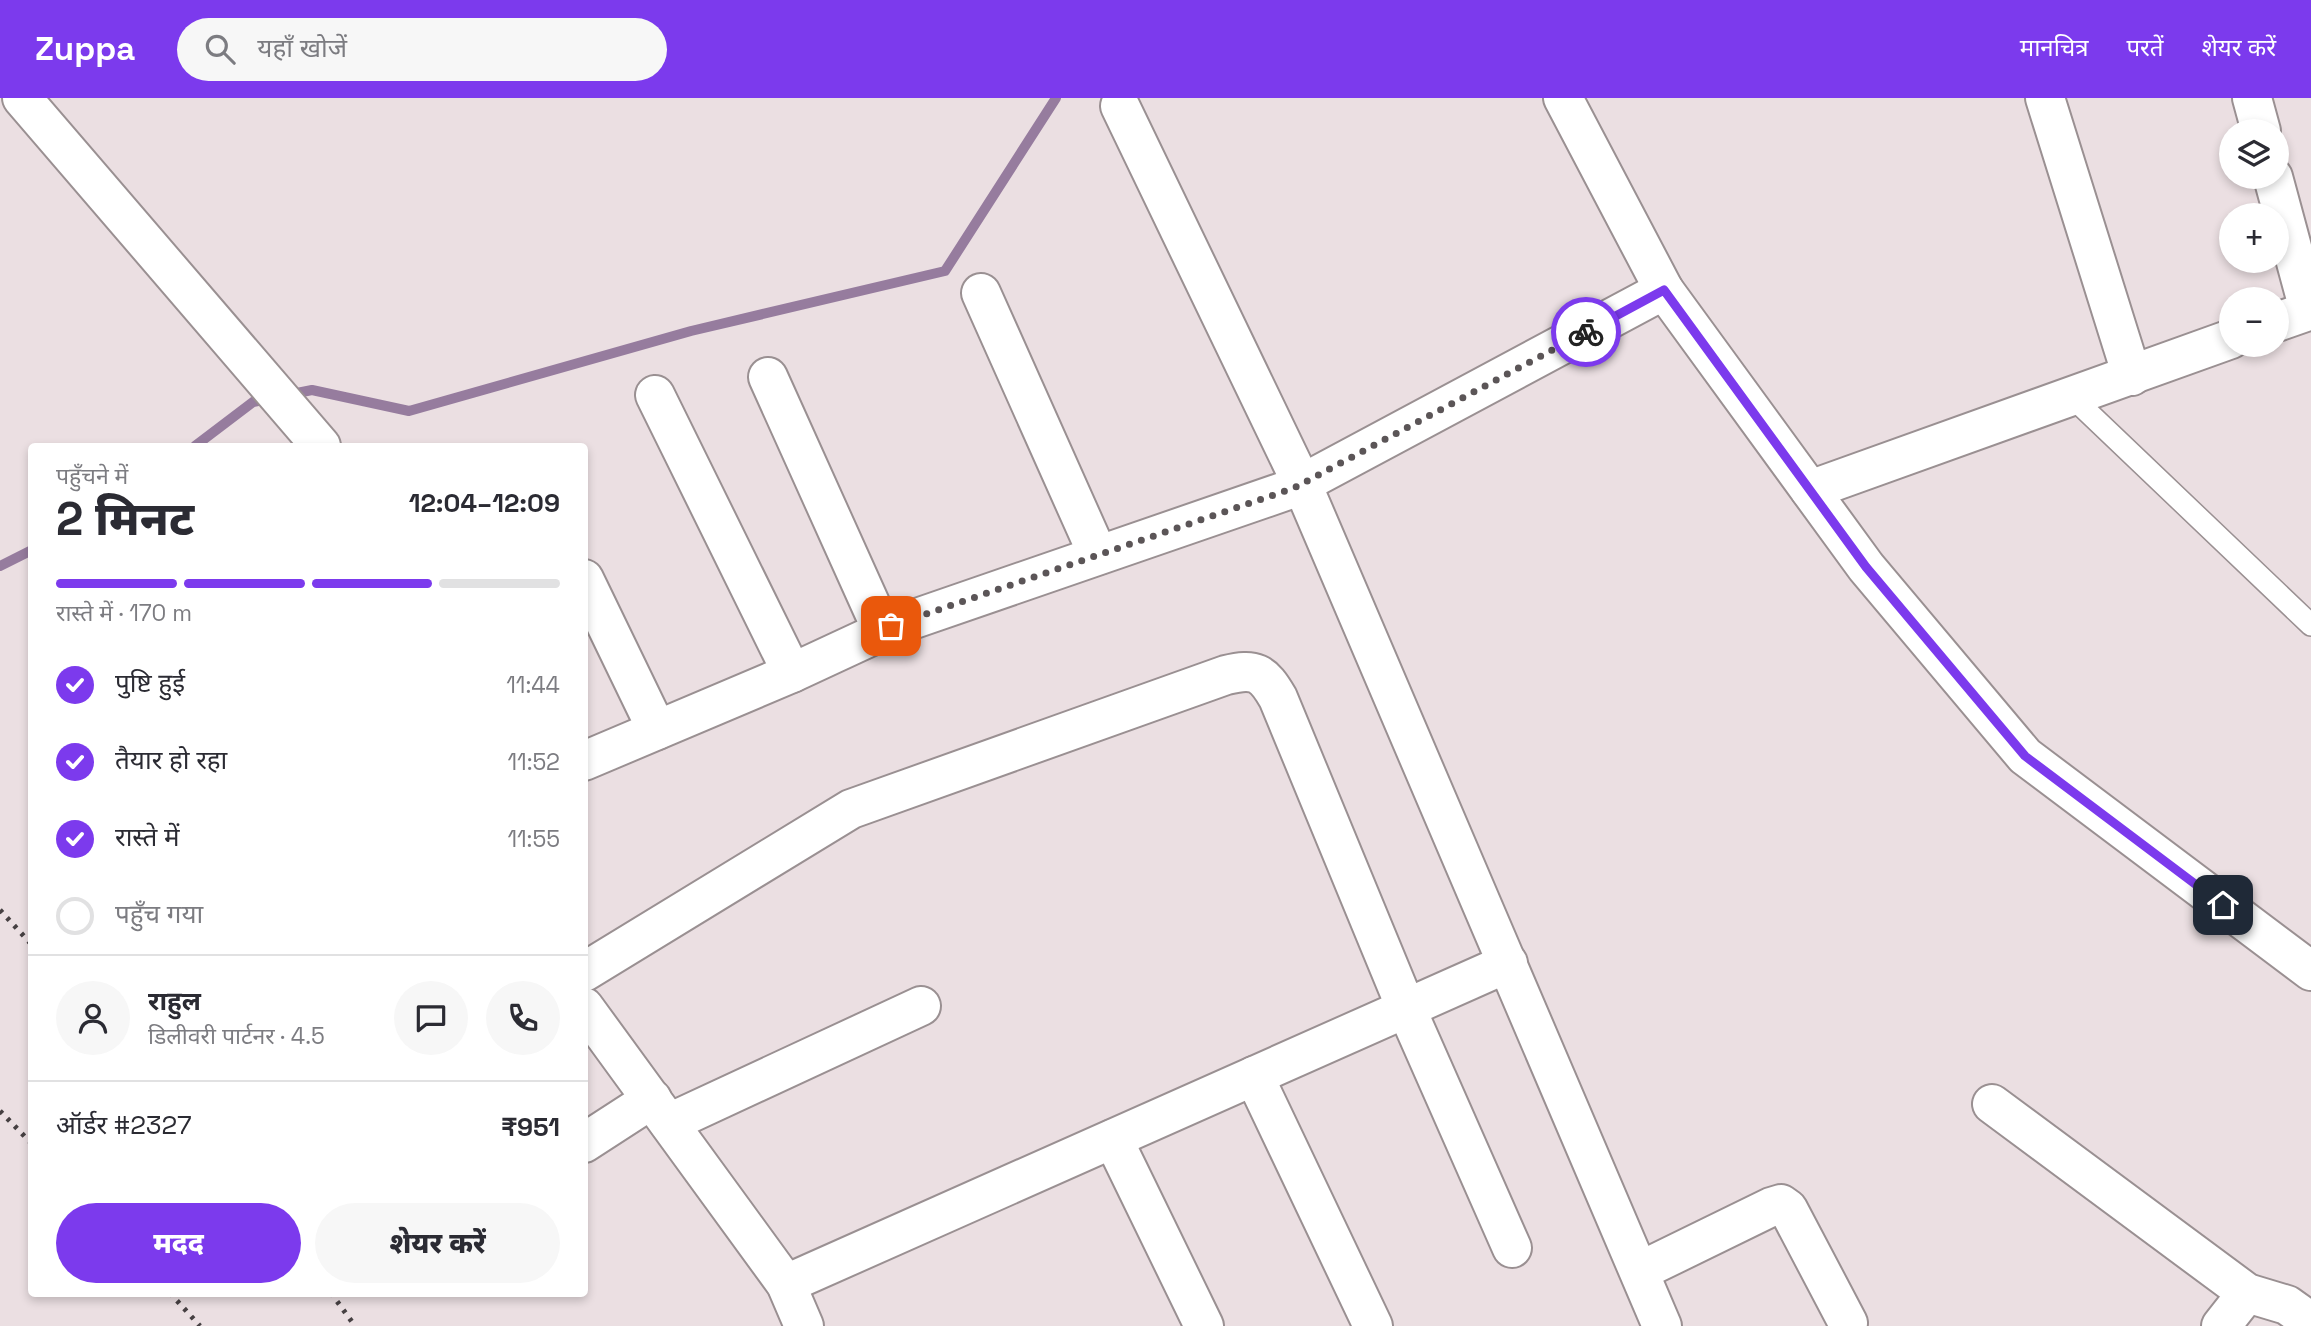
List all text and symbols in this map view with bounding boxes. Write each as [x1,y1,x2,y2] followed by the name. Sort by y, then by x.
[177,18,667,81] search box
[35,28,135,70] text: Zuppa
[201,30,239,68] icon: search
[257,31,347,65] text: यहाँ खोजें
[2020,32,2088,63] text: मानचित्र
[2126,32,2164,63] text: परतें
[2202,32,2276,63] text: शेयर करें
[2219,119,2289,357] map controls
[2219,119,2289,189] button: layers
[2219,203,2289,273] button: +
[2219,287,2289,357] button: −
[1551,297,1621,367] courier
[1567,313,1605,351] icon: bike
[56,461,128,491] text: पहुँचने में
[409,486,560,520] text: 12:04–12:09
[56,490,194,548] text: 2 मिनट
[861,596,921,656] pin
[56,598,192,628] text: रास्ते में · 170 m
[872,607,910,645] icon: bag
[56,666,94,704] icon: check
[115,666,185,700] text: पुष्टि हुई
[506,670,560,700] text: 11:44
[56,743,94,781] icon: check
[115,743,227,777] text: तैयार हो रहा
[507,747,560,777] text: 11:52
[56,820,94,858] icon: check
[115,820,180,854] text: रास्ते में
[507,824,560,854] text: 11:55
[2193,875,2253,935] pin
[2204,886,2242,924] icon: home
[115,897,203,931] text: पहुँच गया
[56,981,130,1055] button: person
[394,981,468,1055] button: chat
[486,981,560,1055] button: phone
[148,984,201,1018] text: राहुल
[148,1021,325,1051] text: डिलीवरी पार्टनर · 4.5
[56,1108,192,1142] text: ऑर्डर #2327
[501,1110,560,1144] text: ₹951
[56,1203,301,1283] button: मदद
[315,1203,560,1283] button: शेयर करें

